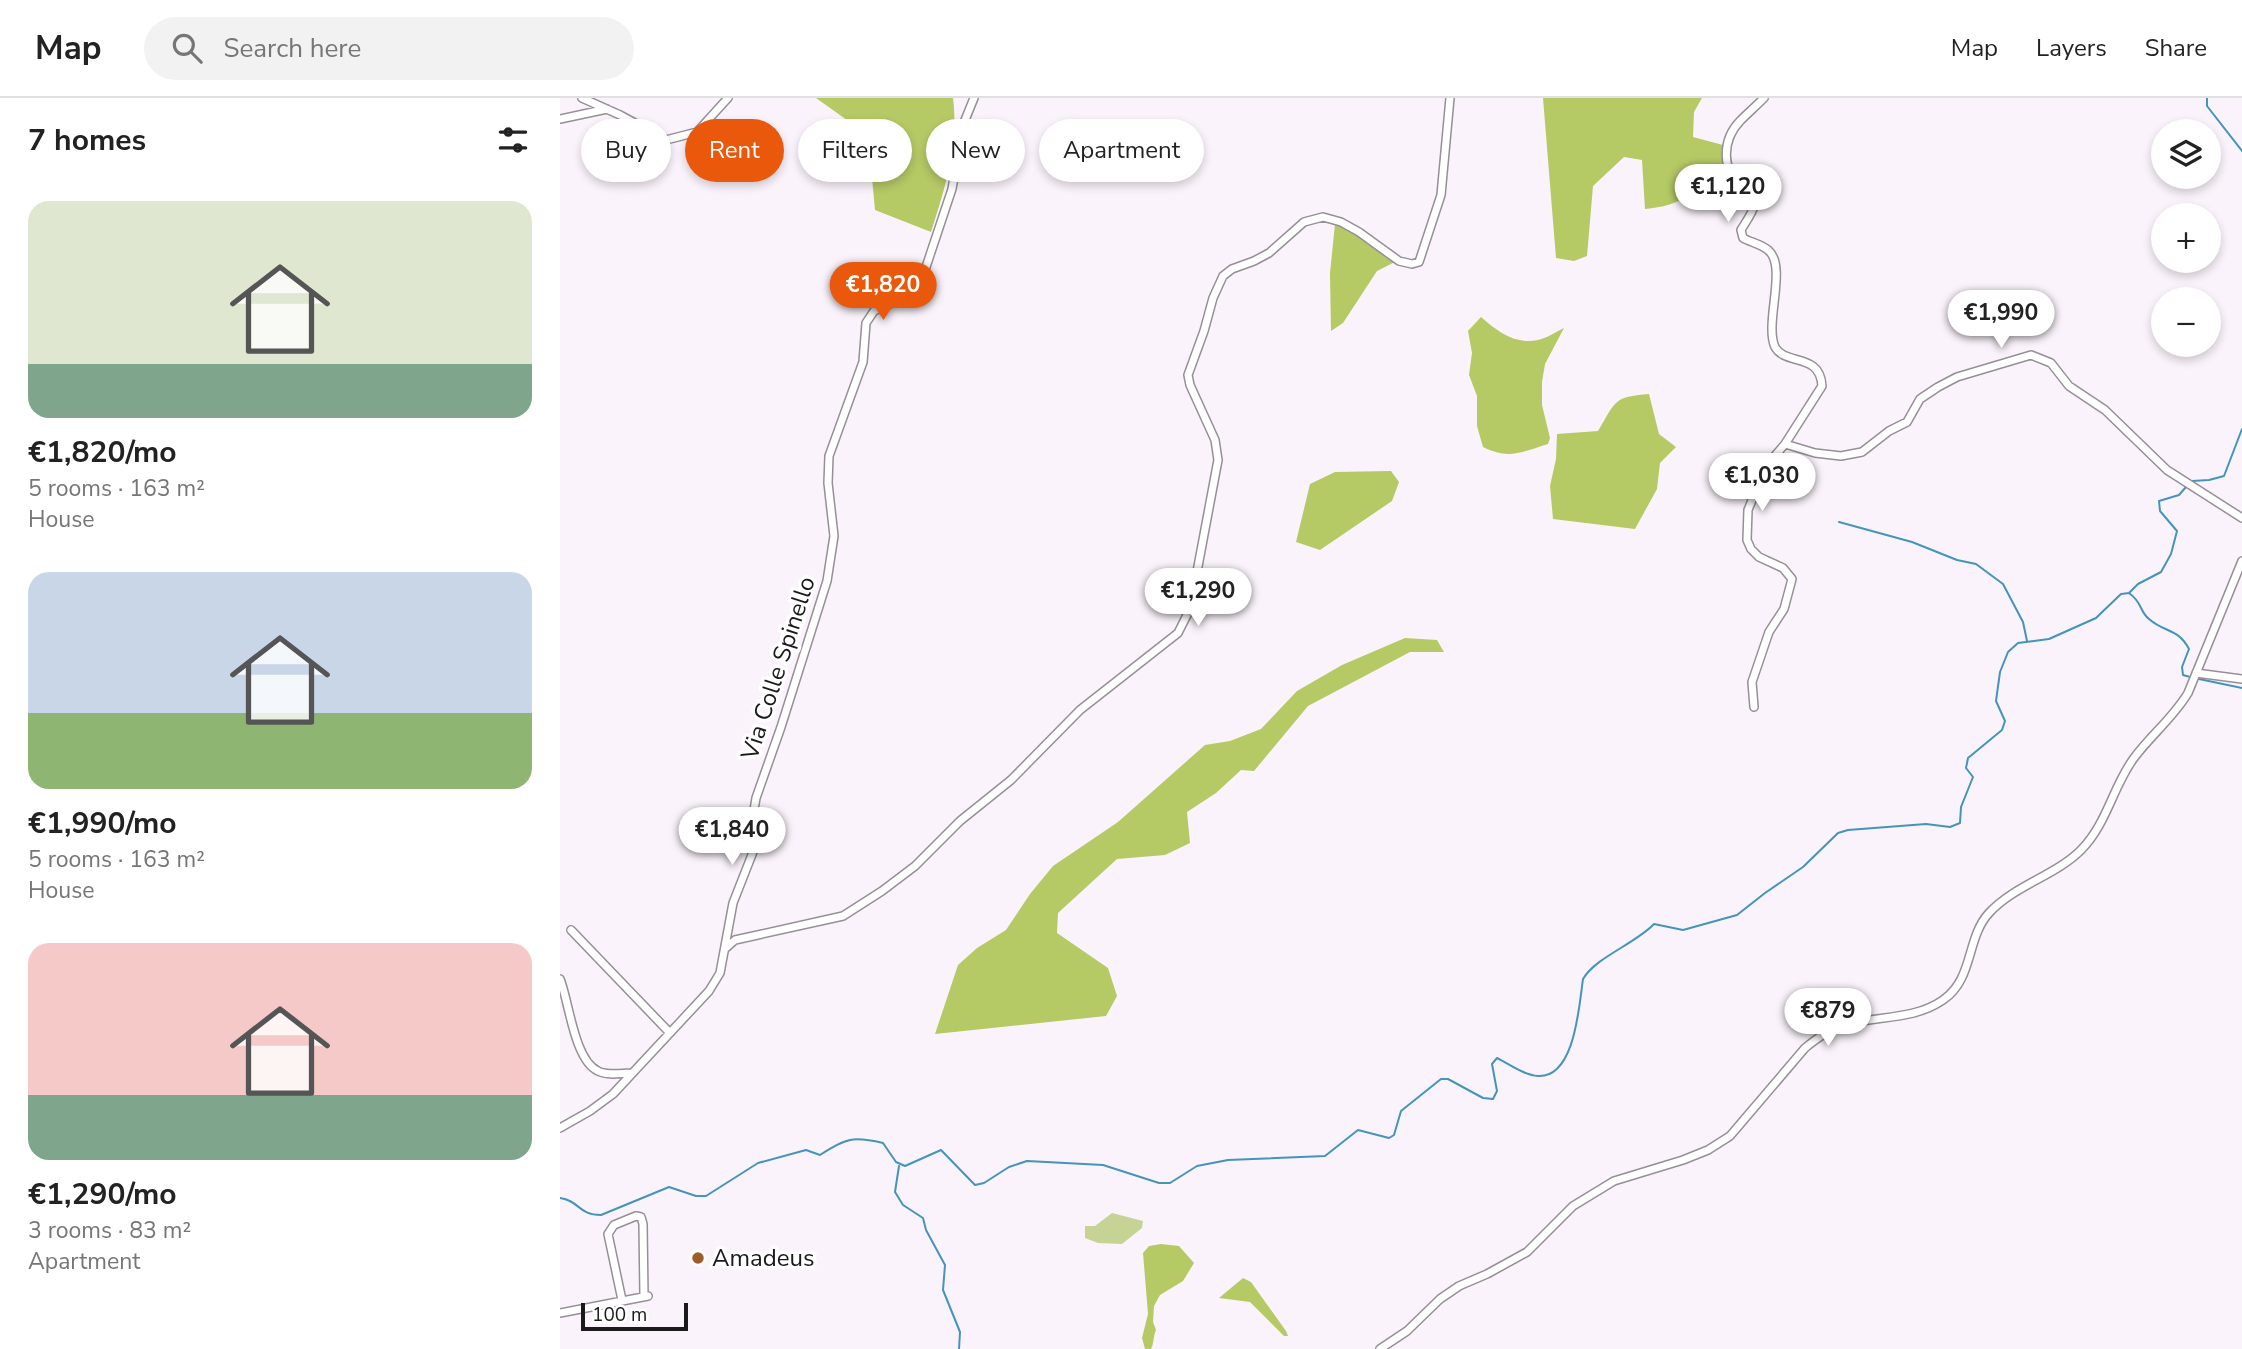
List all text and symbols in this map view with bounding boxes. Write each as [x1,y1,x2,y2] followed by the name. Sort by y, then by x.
[144,17,634,80] search box
[35,26,102,71] text: Map
[168,29,206,67] icon: search
[224,31,361,66] text: Search here
[1951,32,1998,64] text: Map
[2036,32,2107,64] text: Layers
[2145,32,2207,64] text: Share
[581,119,671,182] chip: Buy
[685,119,784,182] chip: Rent
[798,119,912,182] chip: Filters
[926,119,1025,182] chip: New
[1039,119,1204,182] chip: Apartment
[2151,119,2221,357] map controls
[2151,119,2221,189] button: layers
[28,120,146,161] text: 7 homes
[494,121,532,159] icon: filters
[1671,164,1785,224] pin: €1,120
[1691,171,1765,202] text: €1,120
[2151,203,2221,273] button: +
[217,246,343,372] icon: home
[826,262,940,322] pin: €1,820
[846,269,920,300] text: €1,820
[2151,287,2221,357] button: −
[1944,290,2058,350] pin: €1,990
[1964,297,2038,328] text: €1,990
[28,432,177,473] text: €1,820/mo
[1705,454,1819,513] pin: €1,030
[1725,460,1799,491] text: €1,030
[28,473,205,504] text: 5 rooms · 163 m²
[28,504,95,535] text: House
[1141,568,1255,628] pin: €1,290
[733,572,823,765] street label: Via Colle Spinello
[1161,575,1235,606] text: €1,290
[217,617,343,743] icon: home
[28,803,177,844] text: €1,990/mo
[675,808,789,867] pin: €1,840
[695,814,769,845] text: €1,840
[28,844,205,875] text: 5 rooms · 163 m²
[28,875,95,906] text: House
[217,988,343,1114] icon: home
[1787,988,1869,1048] pin: €879
[1800,995,1856,1026] text: €879
[28,1174,177,1215] text: €1,290/mo
[28,1215,191,1246] text: 3 rooms · 83 m²
[712,1242,815,1274] place label: Amadeus
[28,1246,140,1277] text: Apartment
[690,1250,706,1266] marker: Amadeus
[581,1300,688,1332] scale bar
[592,1302,647,1328] text: 100 m

